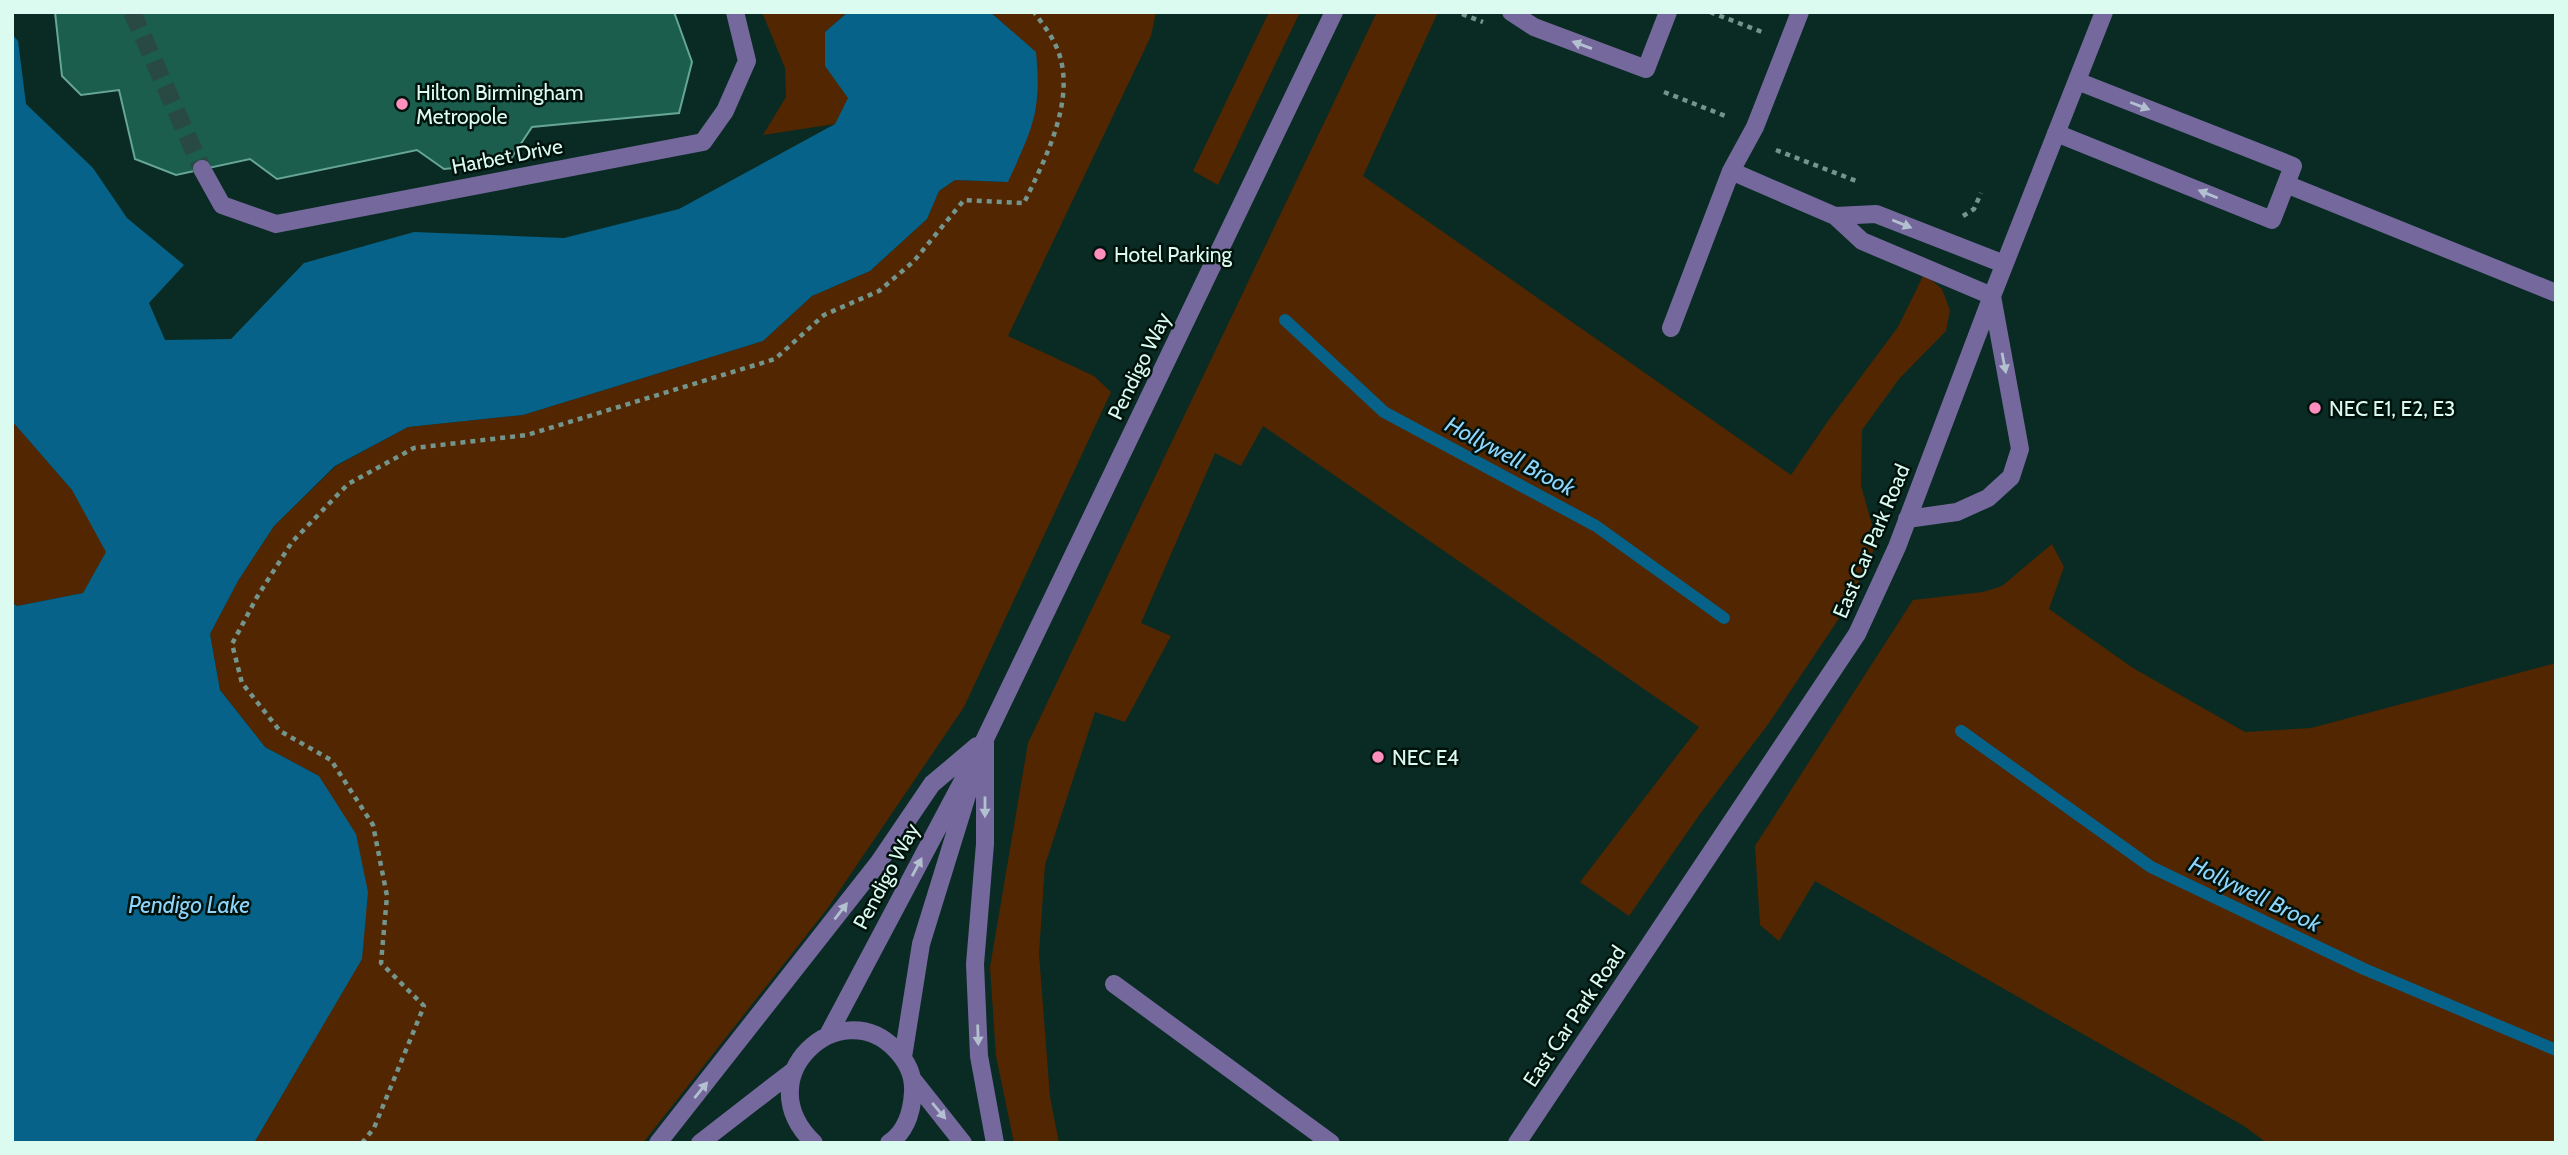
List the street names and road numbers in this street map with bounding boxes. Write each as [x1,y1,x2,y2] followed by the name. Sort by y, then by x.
[449,133,565,179] street label: Harbet Drive
[1102,308,1176,424] street label: Pendigo Way
[1827,460,1915,622] street label: East Car Park Road
[848,818,925,933] street label: Pendigo Way
[1518,941,1630,1091] street label: East Car Park Road

